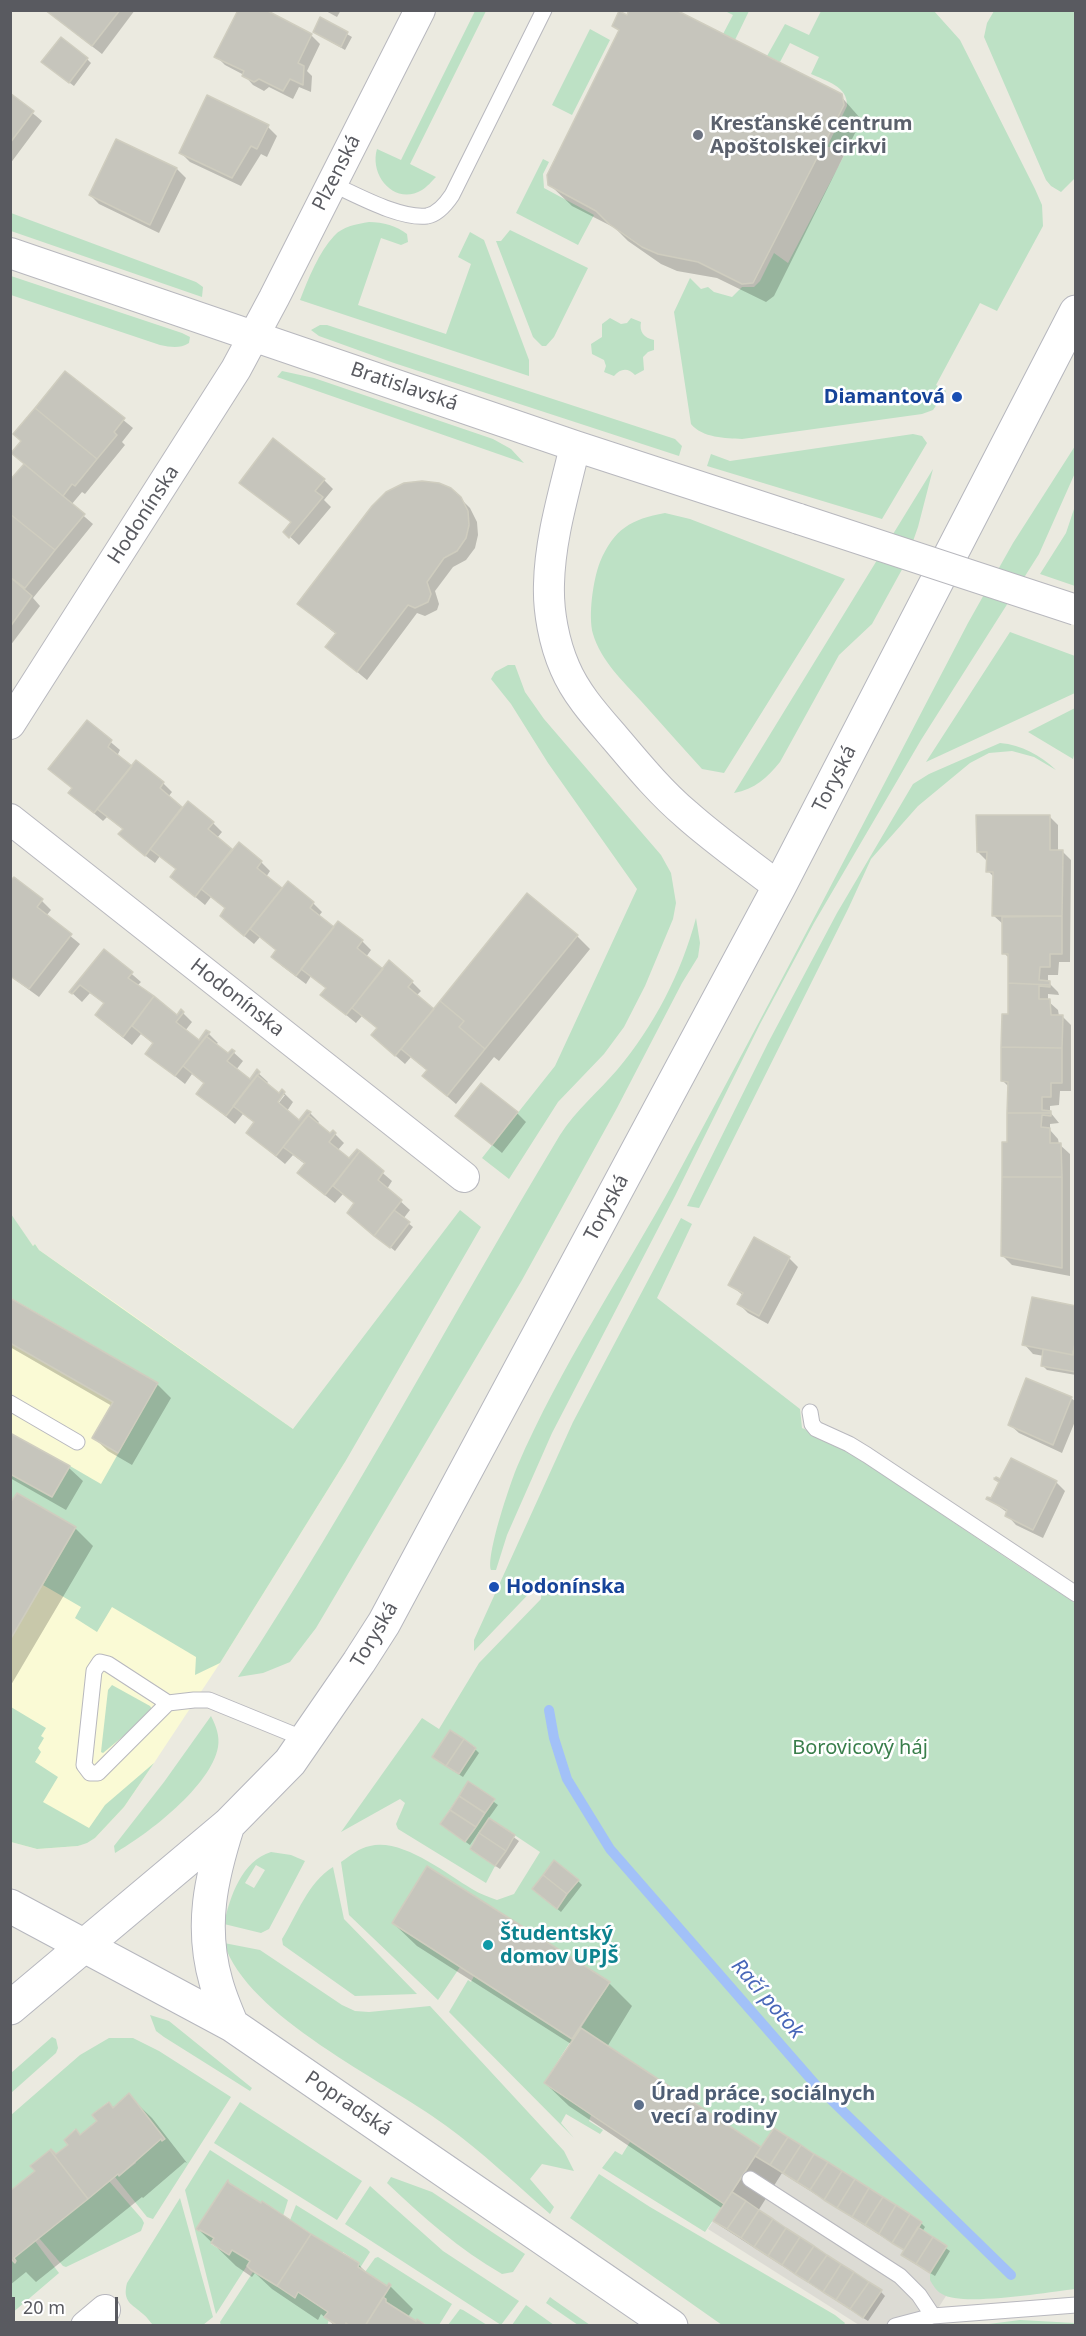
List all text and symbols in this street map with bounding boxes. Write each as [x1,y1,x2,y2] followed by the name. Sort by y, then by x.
[710,112,912,159] place label: Kresťanské centrum Apoštolskej cirkvi
[691,128,705,142] marker: Kresťanské centrum Apoštolskej cirkvi
[308,131,366,215] street label: Plzenská
[347,357,461,417] street label: Bratislavská
[824,385,945,409] place label: Diamantová
[950,390,964,404] marker: Diamantová
[103,461,185,569] street label: Hodonínska
[808,742,862,816] street label: Toryská
[185,954,289,1042] street label: Hodonínska
[580,1171,634,1245] street label: Toryská
[506,1575,625,1599] place label: Hodonínska
[487,1580,501,1594] marker: Hodonínska
[346,1598,404,1672] street label: Toryská
[792,1736,928,1760] park label: Borovicový háj
[500,1922,619,1969] place label: Študentský domov UPJŠ
[481,1938,495,1952] marker: Študentský domov UPJŠ
[725,1954,809,2044] water label: Račí potok
[300,2066,396,2142] street label: Popradská
[651,2082,875,2129] place label: Úrad práce, sociálnych vecí a rodiny
[632,2098,646,2112] marker: Úrad práce, sociálnych vecí a rodiny
[15,2285,122,2323] scale bar
[23,2295,65,2319] text: 20 m

